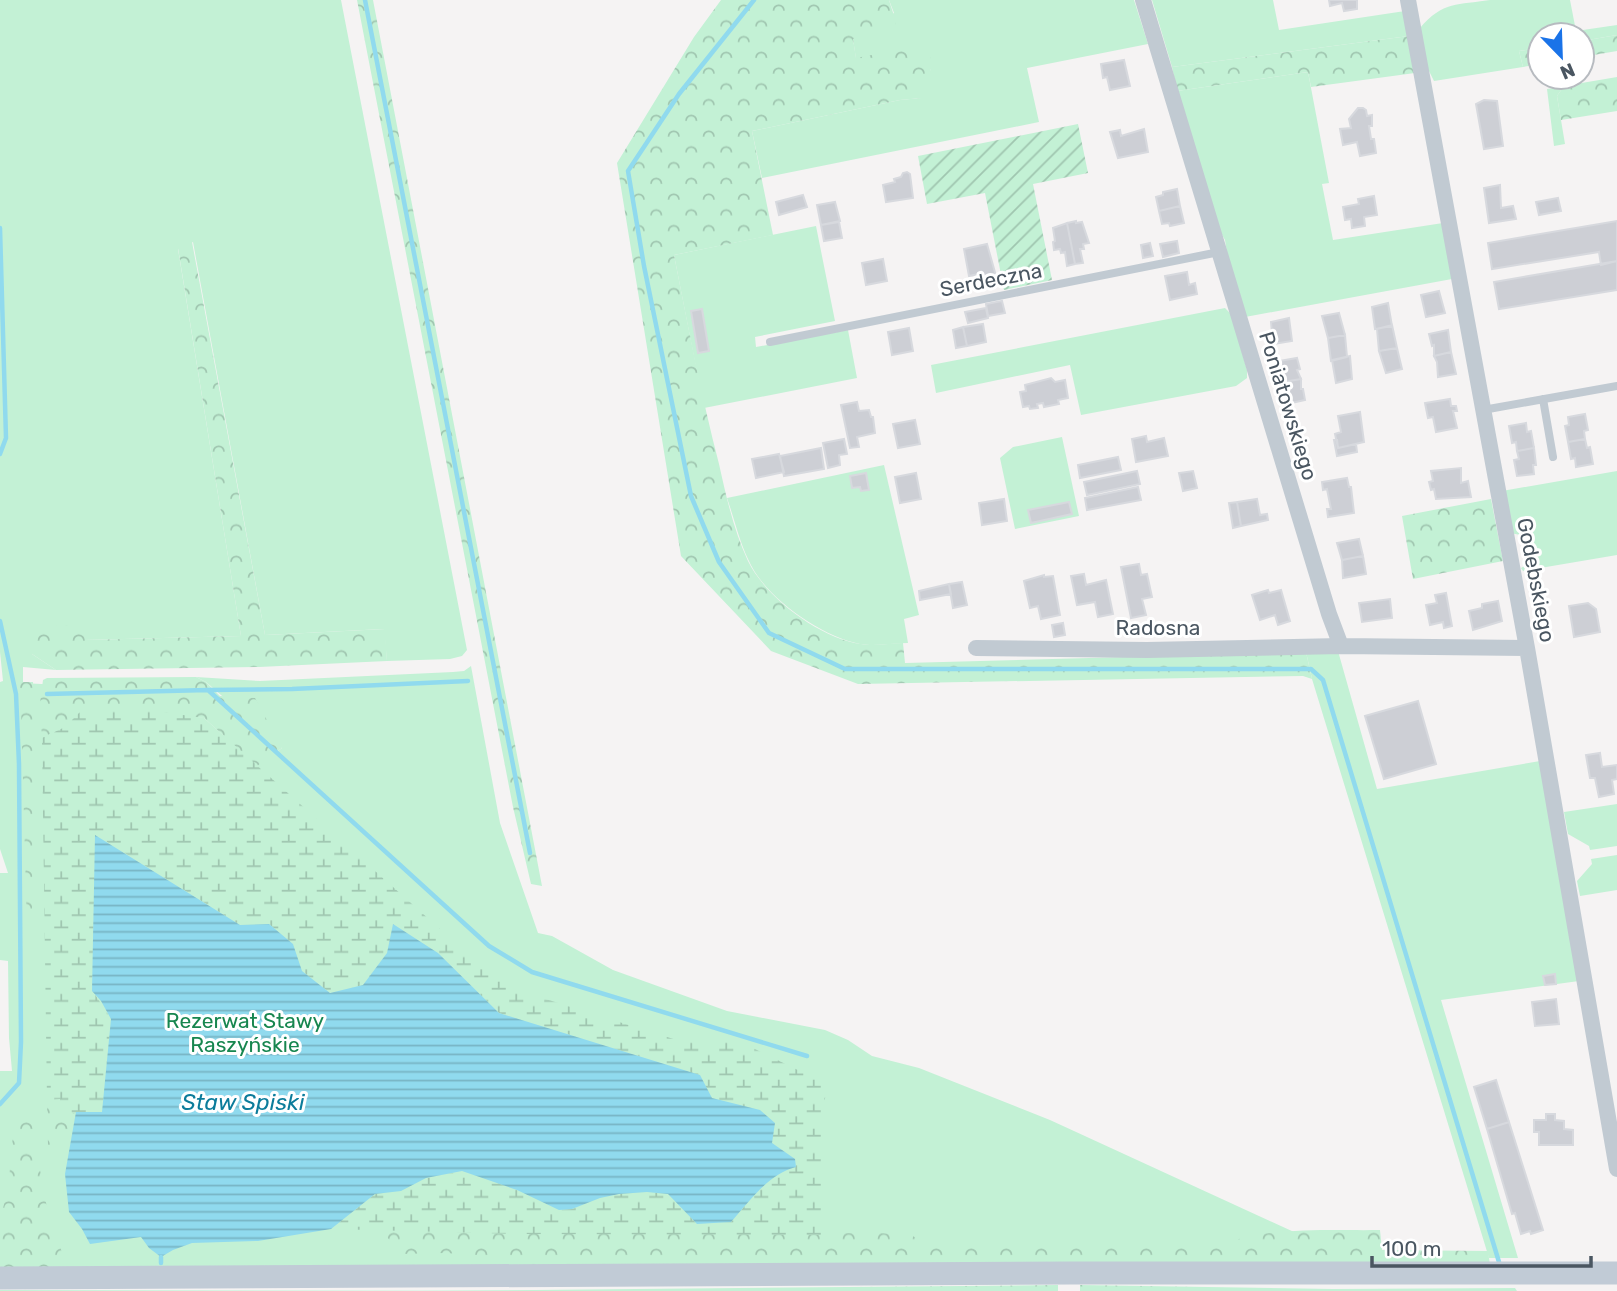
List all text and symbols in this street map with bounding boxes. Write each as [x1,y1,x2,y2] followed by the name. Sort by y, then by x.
[1526,21,1596,91] north arrow
[1557,58,1578,84] text: N
[938,257,1044,302] street label: Serdeczna
[1254,328,1323,483] street label: Poniatowskiego
[1512,516,1561,644] street label: Godebskiego
[1116,615,1200,640] street label: Radosna
[166,1008,325,1057] park label: Rezerwat Stawy Raszyńskie
[182,1088,306,1116] water label: Staw Spiski
[1372,1224,1591,1268] scale bar
[1382,1236,1441,1261] text: 100 m

